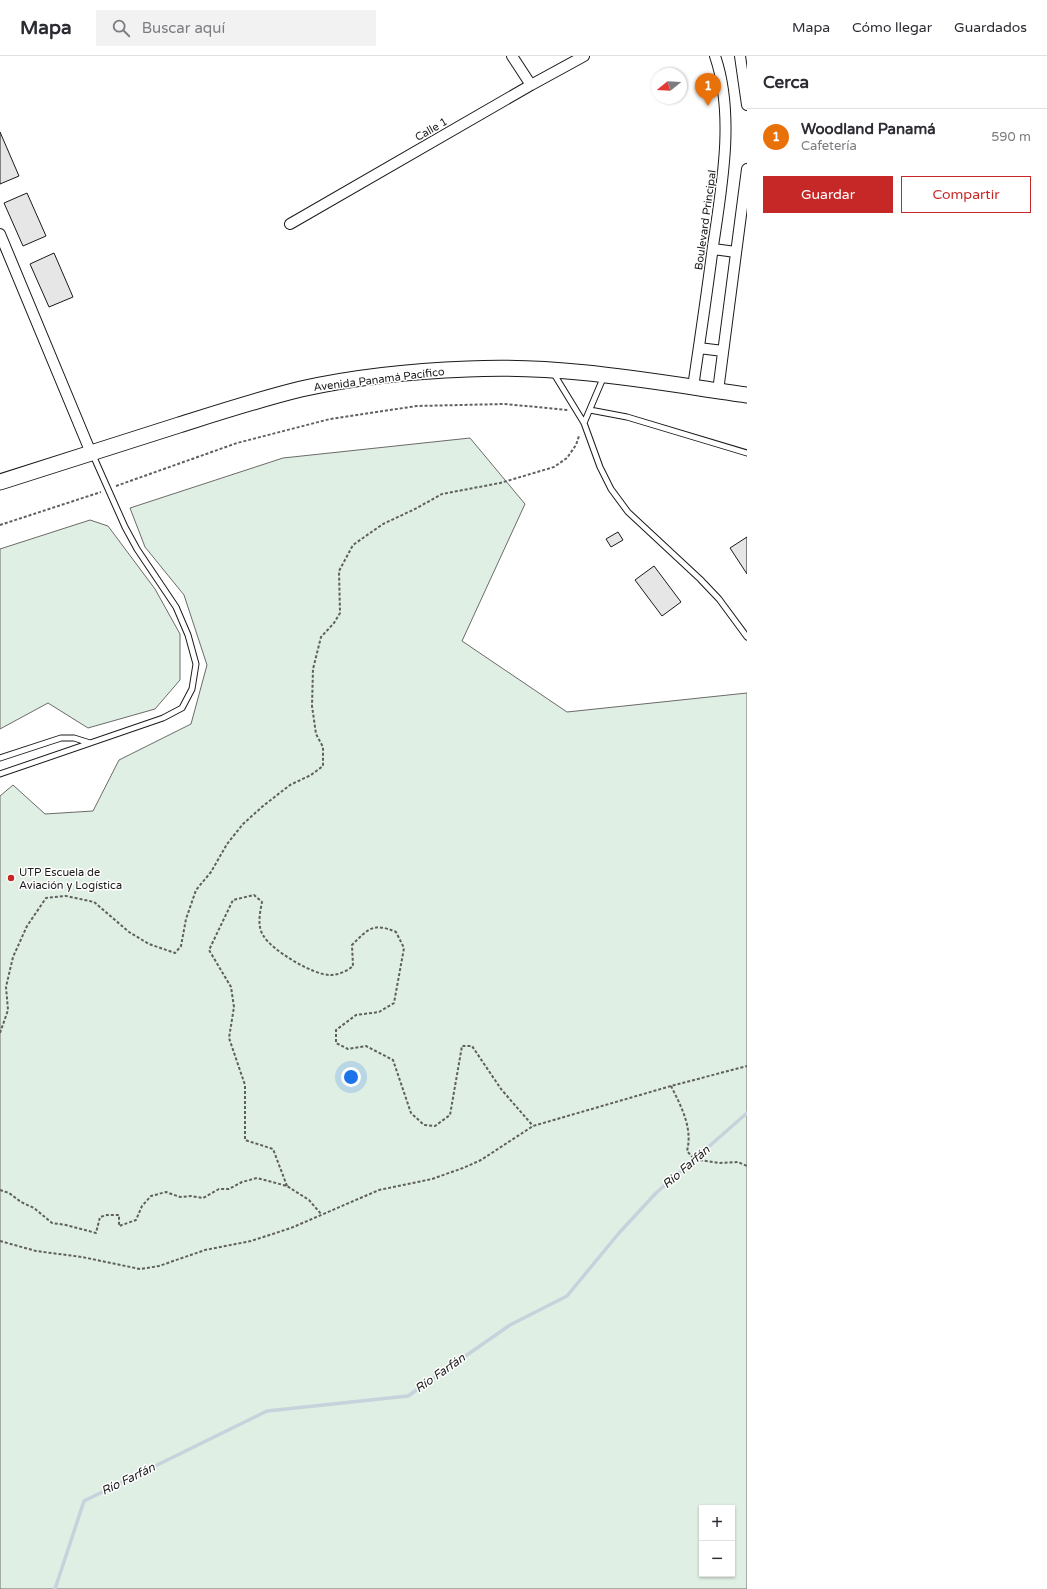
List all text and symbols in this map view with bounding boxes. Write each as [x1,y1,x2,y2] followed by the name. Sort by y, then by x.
[96,10,376,46] search box
[20,17,72,39] text: Mapa
[110,17,132,39] icon: search
[142,19,225,37] text: Buscar aquí
[792,19,830,36] text: Mapa
[852,19,932,36] text: Cómo llegar
[954,19,1027,36] text: Guardados
[651,68,687,104] north arrow
[763,72,809,93] text: Cerca
[695,73,721,106] pin: 1
[413,115,450,144] street label: Calle 1
[801,120,936,138] text: Woodland Panamá
[772,129,780,145] text: 1
[991,129,1031,145] text: 590 m
[801,138,857,154] text: Cafetería
[692,169,719,271] street label: Boulevard Principal
[763,176,893,213] button: Guardar
[901,176,1031,213] button: Compartir
[313,365,446,394] street label: Avenida Panamá Pacífico
[19,866,122,892] place label: UTP Escuela de Aviación y Logística
[6,873,16,883] marker: UTP Escuela de Aviación y Logística
[341,1067,361,1087] your location
[659,1142,713,1191] water label: Río Farfán
[412,1350,468,1395] water label: Río Farfán
[99,1460,158,1498] water label: Río Farfán
[699,1505,735,1577] map controls
[699,1505,735,1541] button: +
[699,1541,735,1577] button: −

